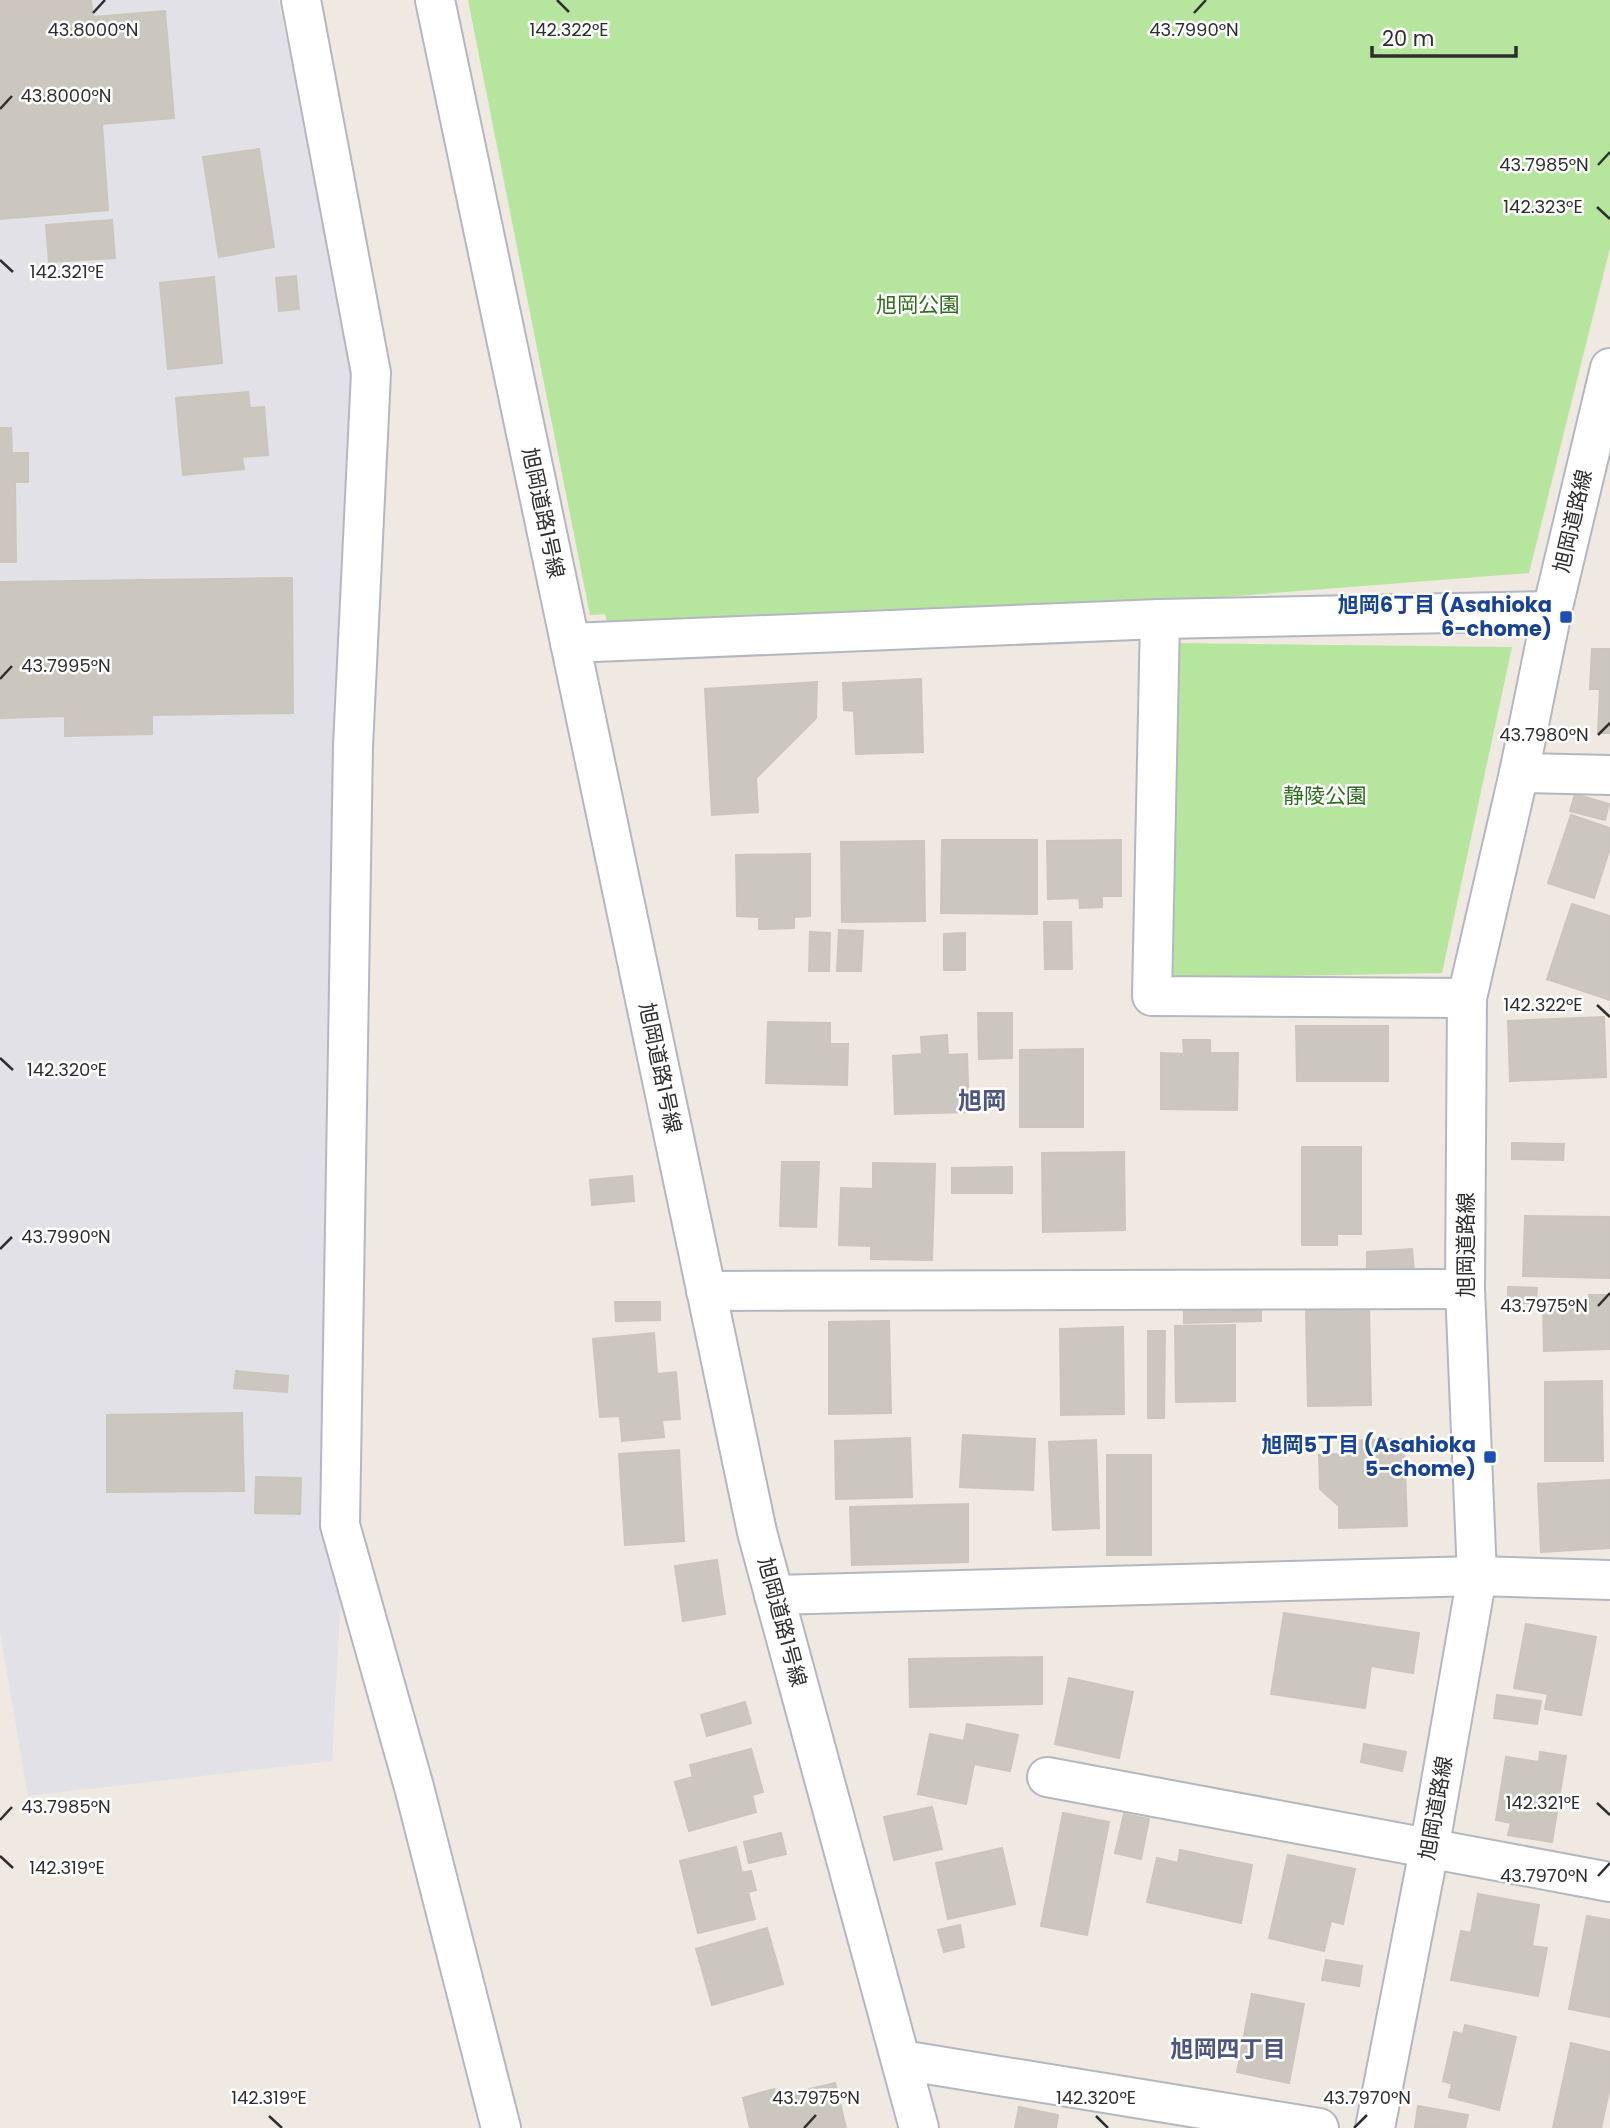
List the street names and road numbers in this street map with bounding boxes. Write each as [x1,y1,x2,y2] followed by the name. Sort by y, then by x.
[516,445,571,581] street label: 旭岡道路1号線
[1547,466,1598,575] street label: 旭岡道路線
[633,1000,688,1136] street label: 旭岡道路1号線
[1451,1193,1480,1298] street label: 旭岡道路線
[751,1554,814,1690] street label: 旭岡道路1号線
[1412,1754,1459,1862] street label: 旭岡道路線

